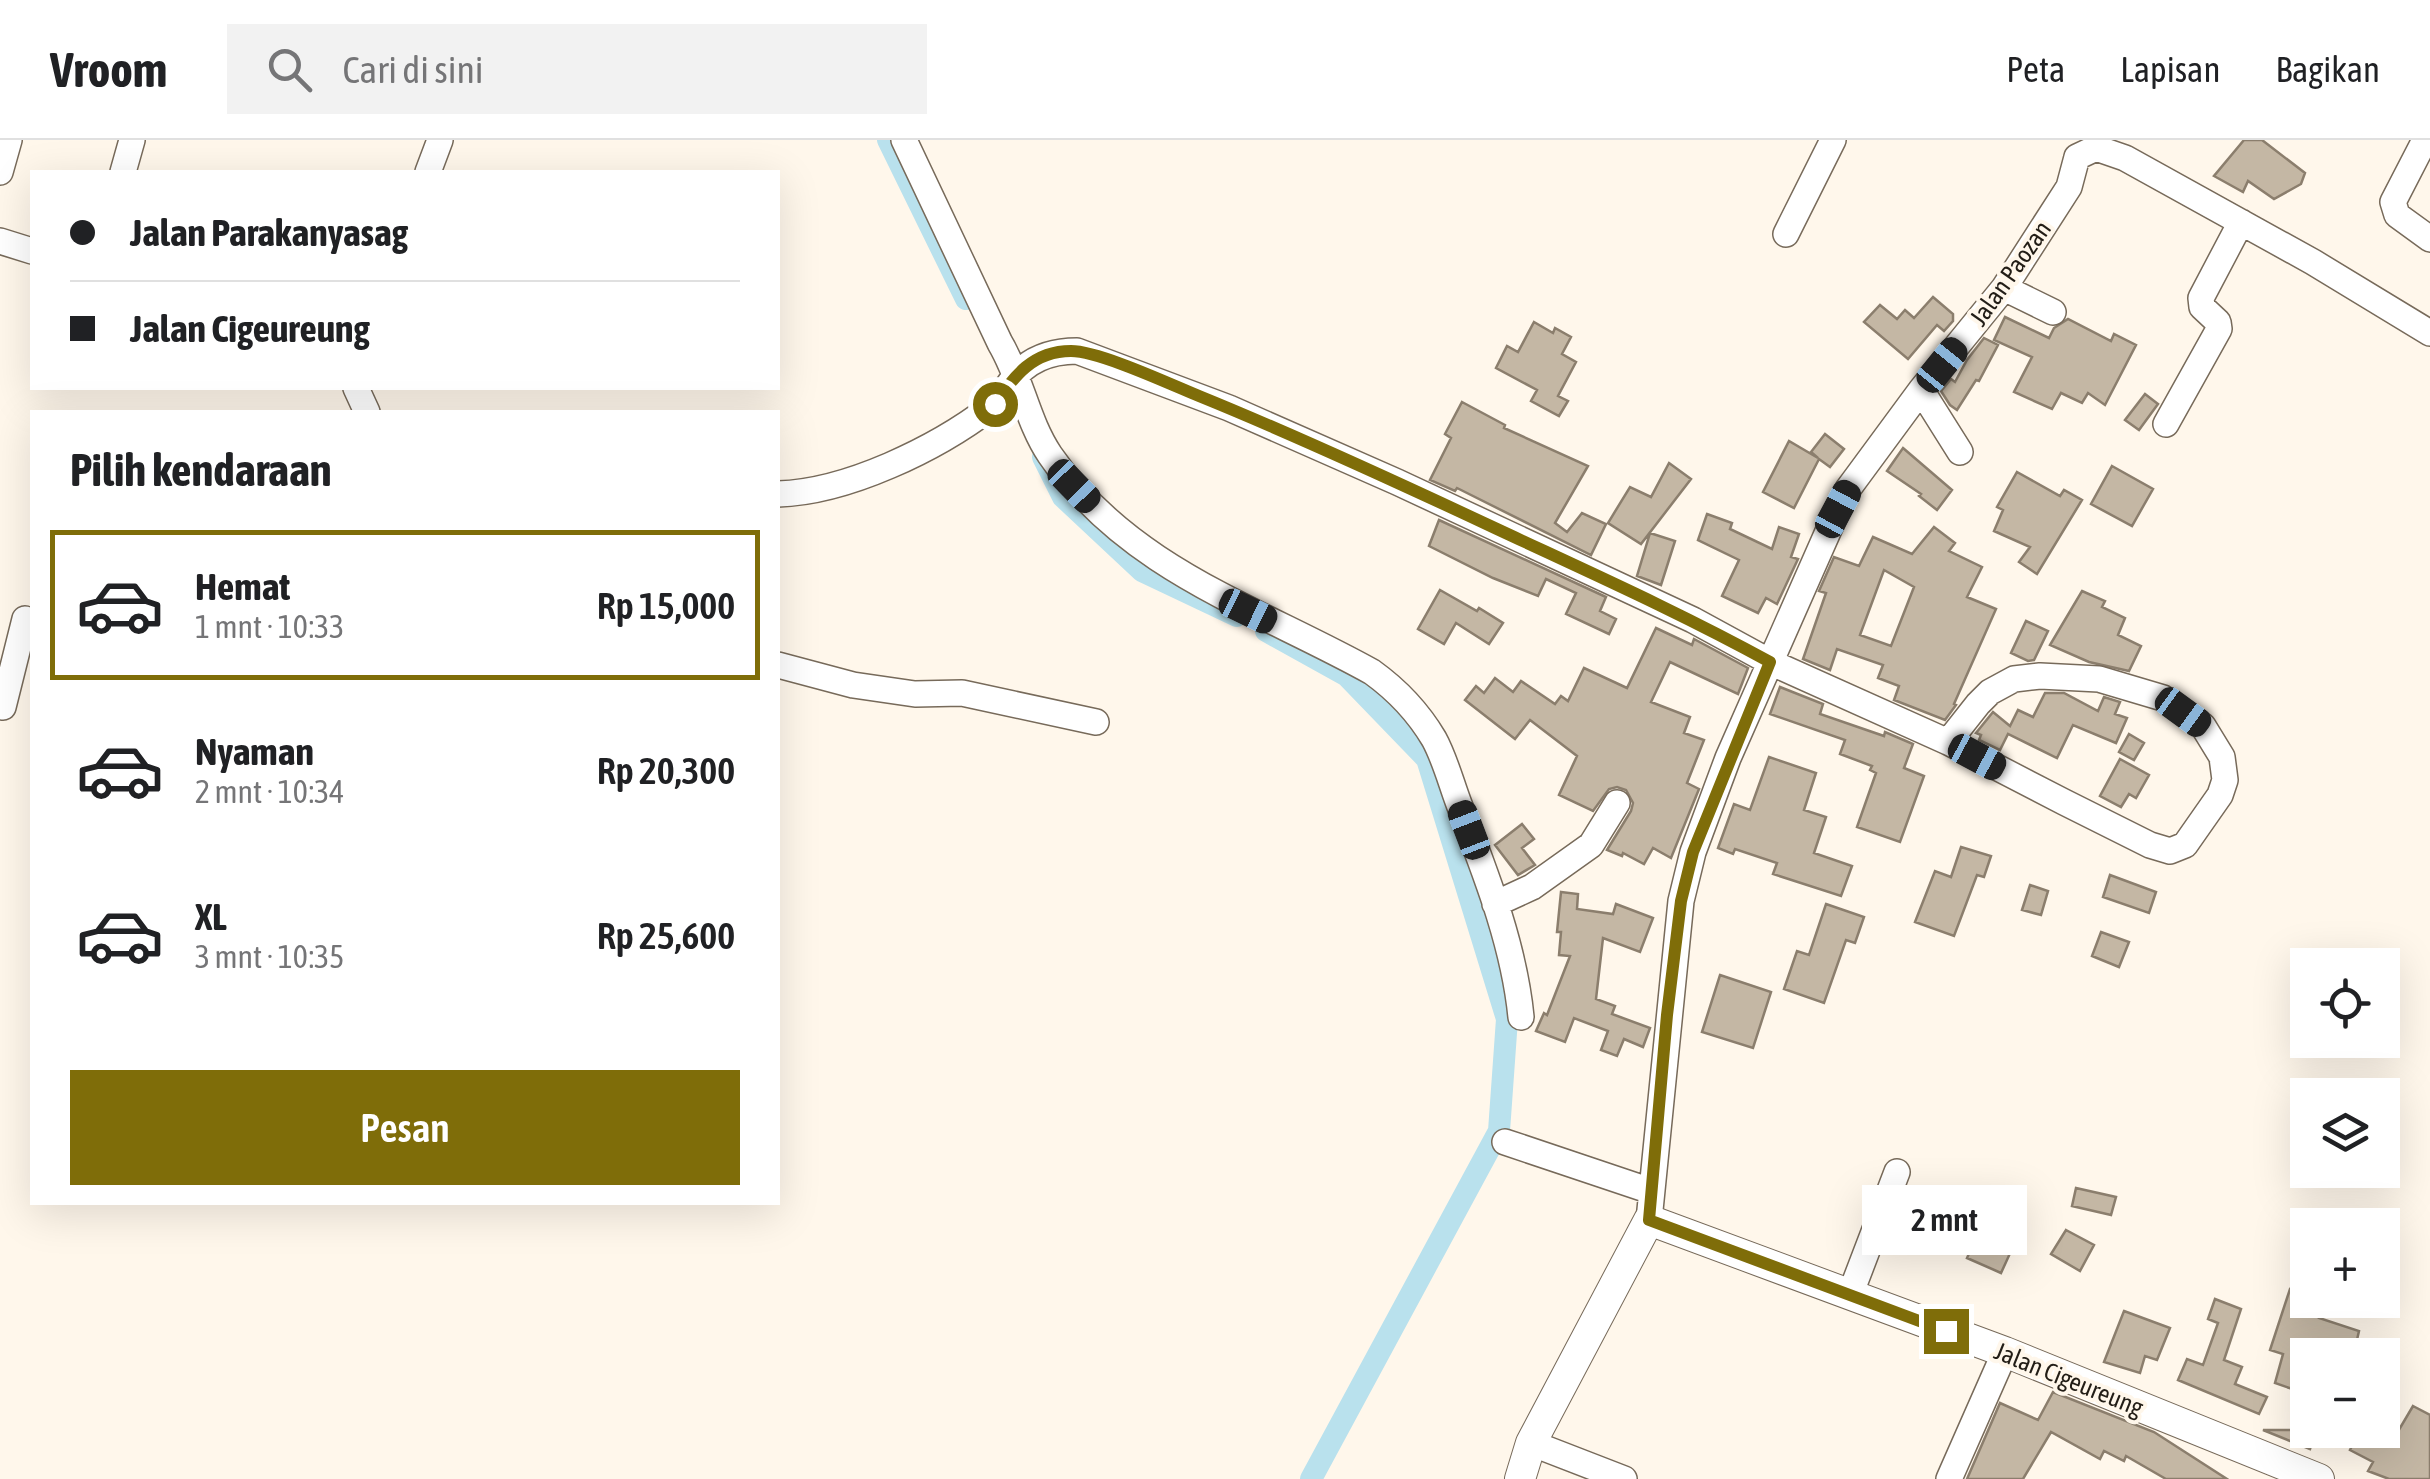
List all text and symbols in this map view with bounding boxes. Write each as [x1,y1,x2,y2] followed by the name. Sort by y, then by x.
[227,24,927,114] search box
[50,42,167,97] text: Vroom
[262,42,317,97] icon: search
[342,48,484,91] text: Cari di sini
[2006,49,2065,89] text: Peta
[2120,49,2220,89] text: Lapisan
[2275,49,2380,89] text: Bagikan
[130,211,408,254] text: Jalan Parakanyasag
[1964,215,2056,331] street label: Jalan Paozan
[130,307,370,350] text: Jalan Cigeureung
[1911,332,1973,398] car
[973,382,1018,427] route start
[70,444,332,496] text: Pilih kendaraan
[1042,454,1106,518] car
[1811,475,1865,543] car
[75,560,165,650] icon: car
[195,565,290,608] text: Hemat
[597,584,735,627] text: Rp 15,000
[1214,584,1282,638] car
[195,608,344,645] text: 1 mnt · 10:33
[2150,682,2216,742] car
[75,725,165,815] icon: car
[195,730,314,773] text: Nyaman
[1943,730,2011,784] car
[597,749,735,792] text: Rp 20,300
[195,773,344,810] text: 2 mnt · 10:34
[1444,797,1494,863] car
[75,890,165,980] icon: car
[195,895,227,938] text: XL
[597,914,735,957] text: Rp 25,600
[195,938,344,975] text: 3 mnt · 10:35
[2290,948,2400,1448] map controls
[2290,948,2400,1058] button: locate
[70,1070,740,1185] button: Pesan
[2290,1078,2400,1188] button: layers
[1864,1186,2028,1256] callout: 2 mnt
[1911,1201,1978,1238] text: 2 mnt
[2290,1208,2400,1318] button: +
[1924,1309,1969,1354] route end
[1991,1336,2148,1422] street label: Jalan Cigeureung
[2290,1338,2400,1448] button: −

